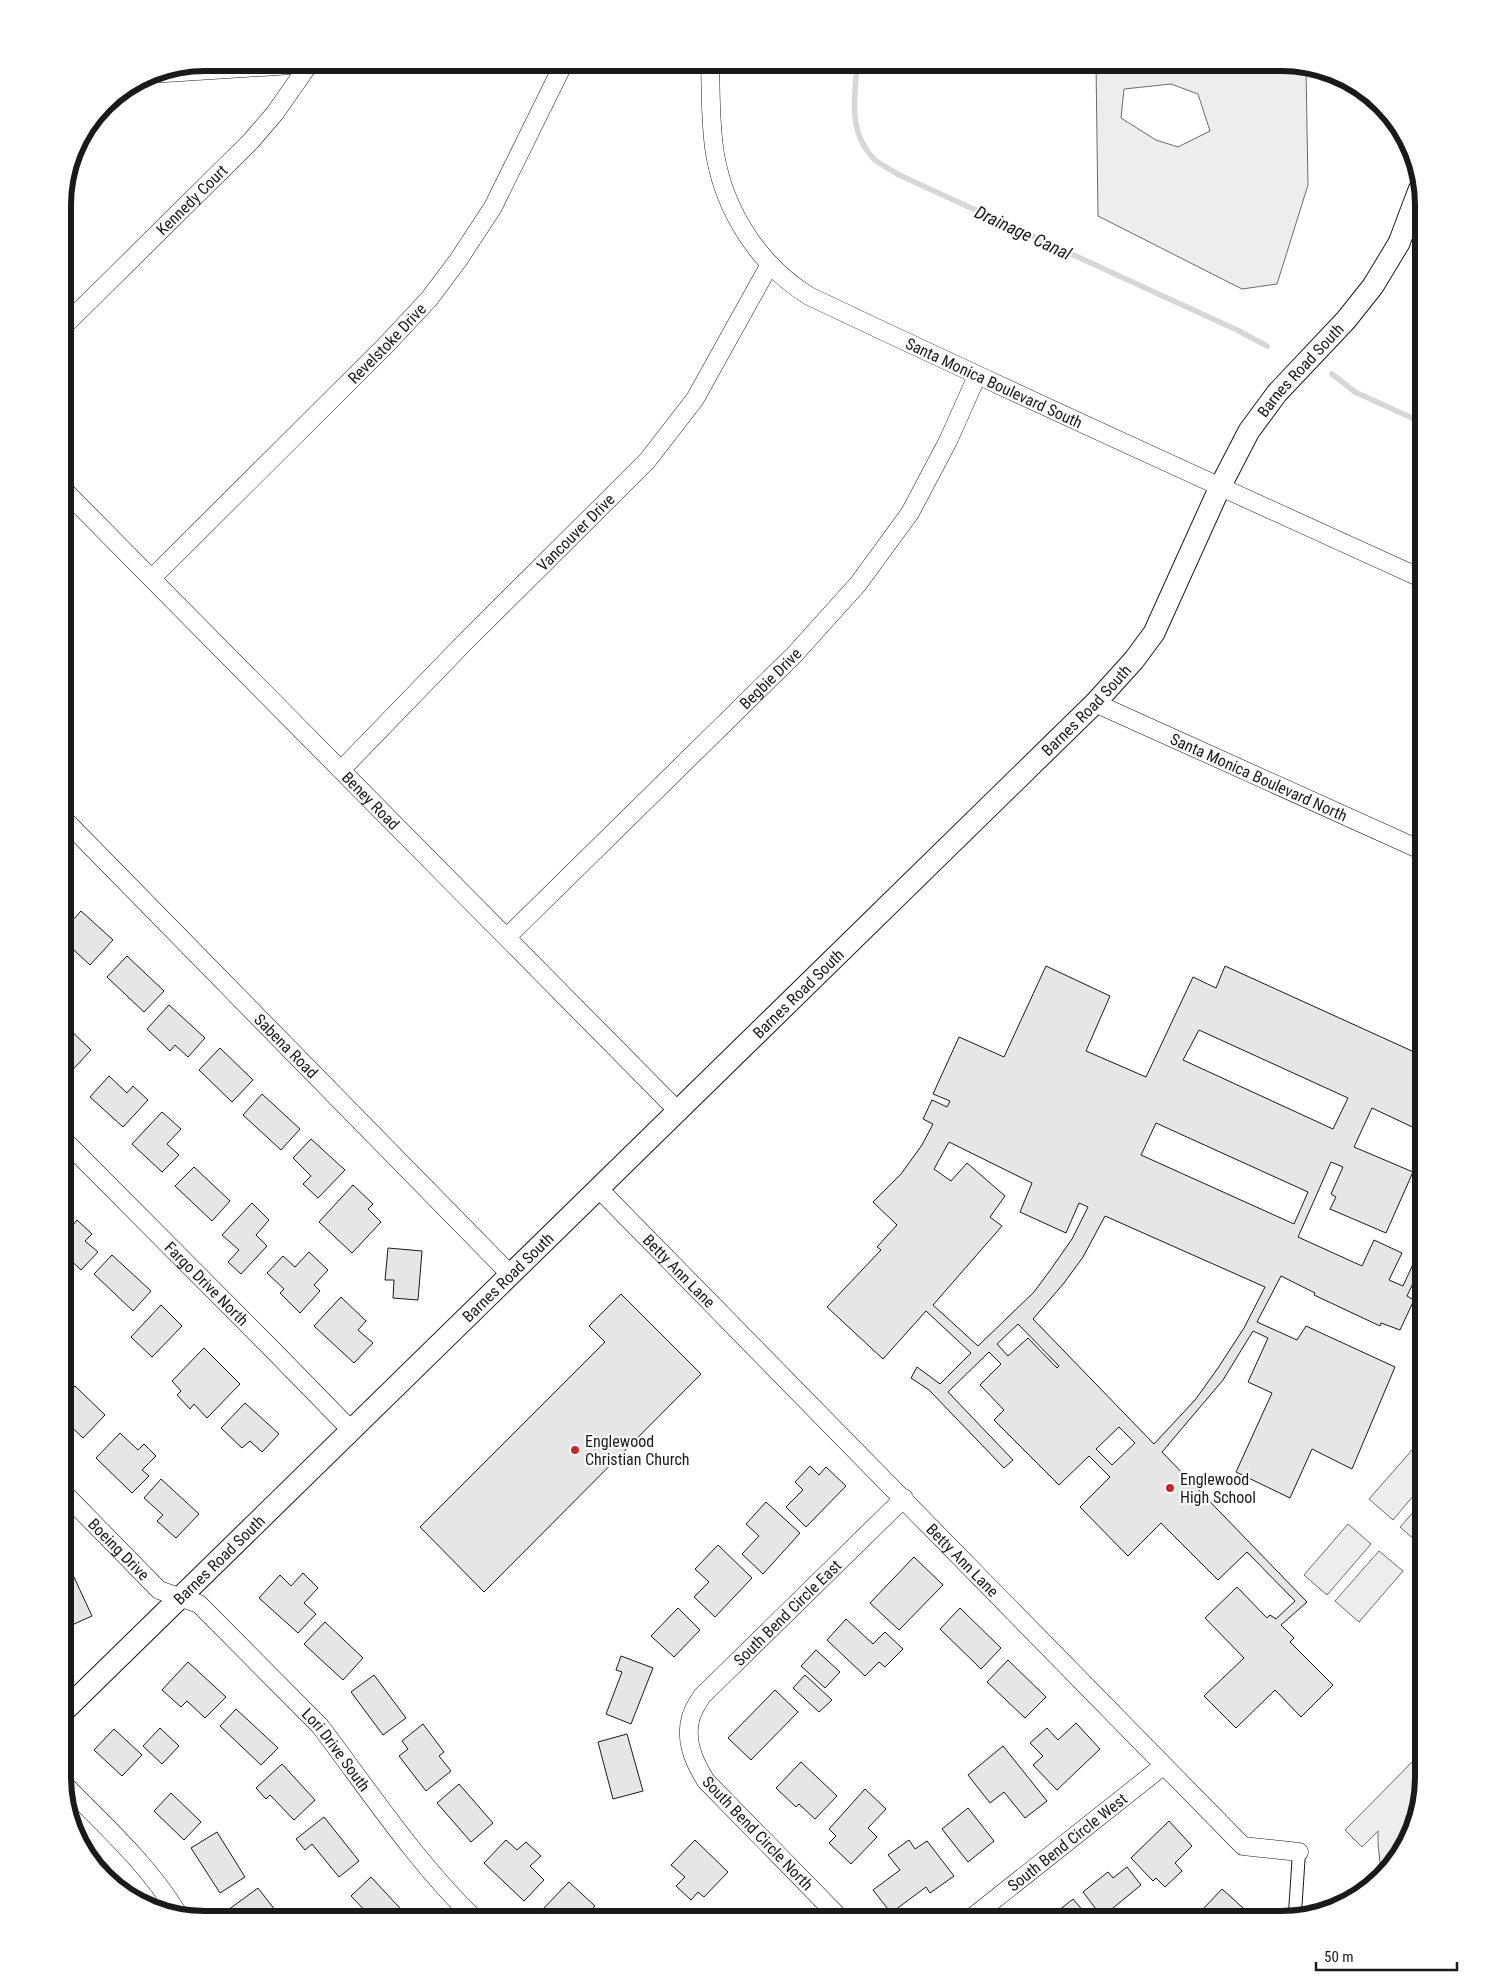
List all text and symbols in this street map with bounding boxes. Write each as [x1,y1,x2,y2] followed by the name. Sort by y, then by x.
[153,161,232,239] street label: Kennedy Court
[972,201,1076,264] water label: Drainage Canal
[344,300,430,387] street label: Revelstoke Drive
[1254,320,1348,421] street label: Barnes Road South
[902,334,1085,432] street label: Santa Monica Boulevard South
[533,490,619,575] street label: Vancouver Drive
[736,644,805,713] street label: Begbie Drive
[1038,661,1135,760] street label: Barnes Road South
[1167,729,1350,826] street label: Santa Monica Boulevard North
[338,768,403,834] street label: Beney Road
[749,945,848,1042] street label: Barnes Road South
[250,1010,322,1082] street label: Sabena Road
[459,1229,558,1326] street label: Barnes Road South
[639,1231,719,1312] street label: Betty Ann Lane
[161,1238,252,1330] street label: Fargo Drive North
[585,1432,690,1469] place label: Englewood Christian Church
[569,1444,581,1456] marker: Englewood Christian Church
[1180,1470,1256,1507] place label: Englewood High School
[1164,1482,1176,1494] marker: Englewood High School
[170,1511,269,1609] street label: Barnes Road South
[84,1515,153,1584] street label: Boeing Drive
[922,1520,1002,1601] street label: Betty Ann Lane
[730,1556,845,1670] street label: South Bend Circle East
[298,1704,374,1795] street label: Lori Drive South
[698,1772,817,1894] street label: South Bend Circle North
[1004,1789,1131,1895] street label: South Bend Circle West
[1316,1940,1457,1972] scale bar
[1324,1948,1354,1966] text: 50 m

